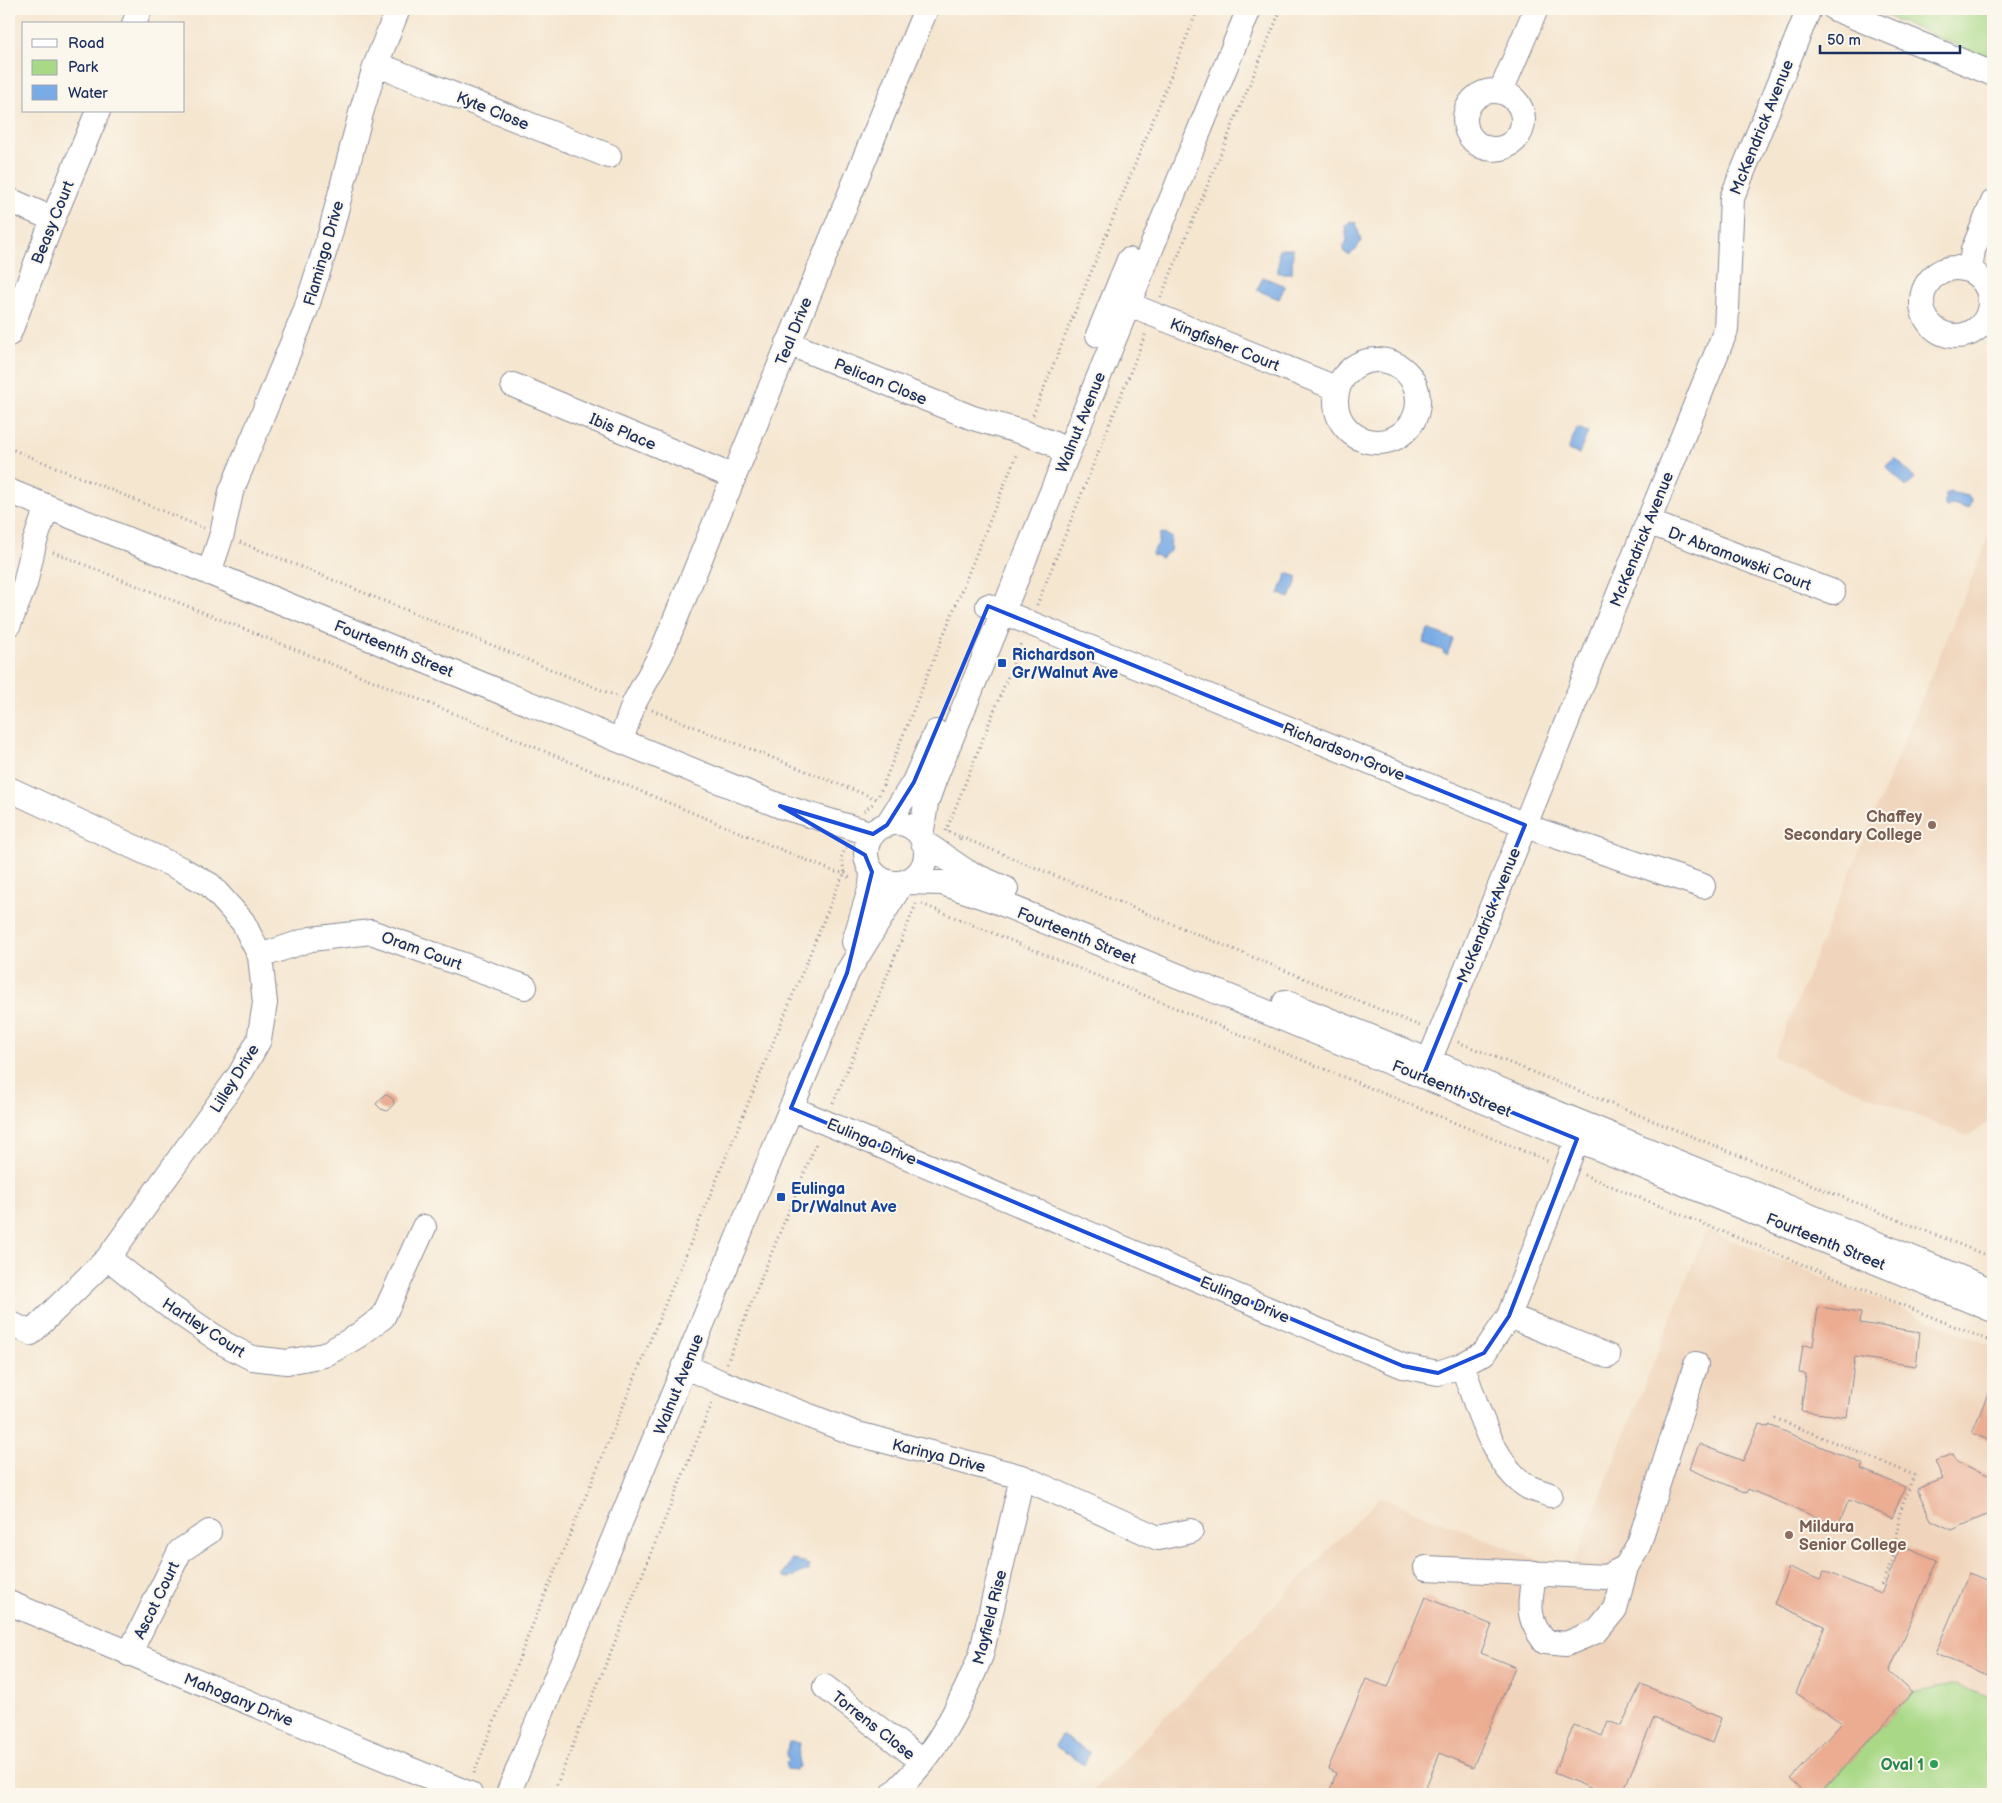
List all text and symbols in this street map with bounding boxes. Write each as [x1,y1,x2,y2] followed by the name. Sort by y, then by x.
[22,22,185,112] legend
[1820,22,1960,54] scale bar
[1827,31,1861,50] text: 50 m
[68,34,104,53] text: Road
[1727,57,1798,198] street label: McKendrick Avenue
[68,58,99,77] text: Park
[68,84,108,103] text: Water
[453,88,532,135] street label: Kyte Close
[28,178,79,267] street label: Beasy Court
[300,198,349,308] street label: Flamingo Drive
[772,294,817,368] street label: Teal Drive
[1167,315,1282,376] street label: Kingfisher Court
[831,355,930,410] street label: Pelican Close
[1053,369,1110,476] street label: Walnut Avenue
[586,410,659,455] street label: Ibis Place
[1607,469,1678,610] street label: McKendrick Avenue
[1665,523,1814,596] street label: Dr Abramowski Court
[331,617,456,682] street label: Fourteenth Street
[1012,646,1118,683] place label: Richardson Gr/Walnut Ave
[996,657,1008,669] marker: Richardson Gr/Walnut Ave
[1280,719,1408,786] street label: Richardson Grove
[1784,808,1923,845] place label: Chaffey Secondary College
[1926,819,1938,831] marker: Chaffey Secondary College
[1454,845,1525,986] street label: McKendrick Avenue
[1014,904,1139,969] street label: Fourteenth Street
[379,928,464,975] street label: Oram Court
[207,1041,264,1117] street label: Lilley Drive
[1389,1057,1514,1122] street label: Fourteenth Street
[824,1115,920,1170] street label: Eulinga Drive
[791,1180,897,1217] place label: Eulinga Dr/Walnut Ave
[775,1191,787,1203] marker: Eulinga Dr/Walnut Ave
[1763,1210,1888,1275] street label: Fourteenth Street
[1197,1273,1293,1328] street label: Eulinga Drive
[158,1294,248,1362] street label: Hartley Court
[651,1331,708,1438] street label: Walnut Avenue
[890,1436,988,1477] street label: Karinya Drive
[1799,1518,1907,1555] place label: Mildura Senior College
[1783,1529,1795,1541] marker: Mildura Senior College
[130,1559,184,1642] street label: Ascot Court
[970,1568,1012,1667] street label: Mayfield Rise
[181,1670,296,1731] street label: Mahogany Drive
[828,1688,919,1765] street label: Torrens Close
[1881,1756,1924,1775] place label: Oval 1
[1928,1758,1940,1770] marker: Oval 1

